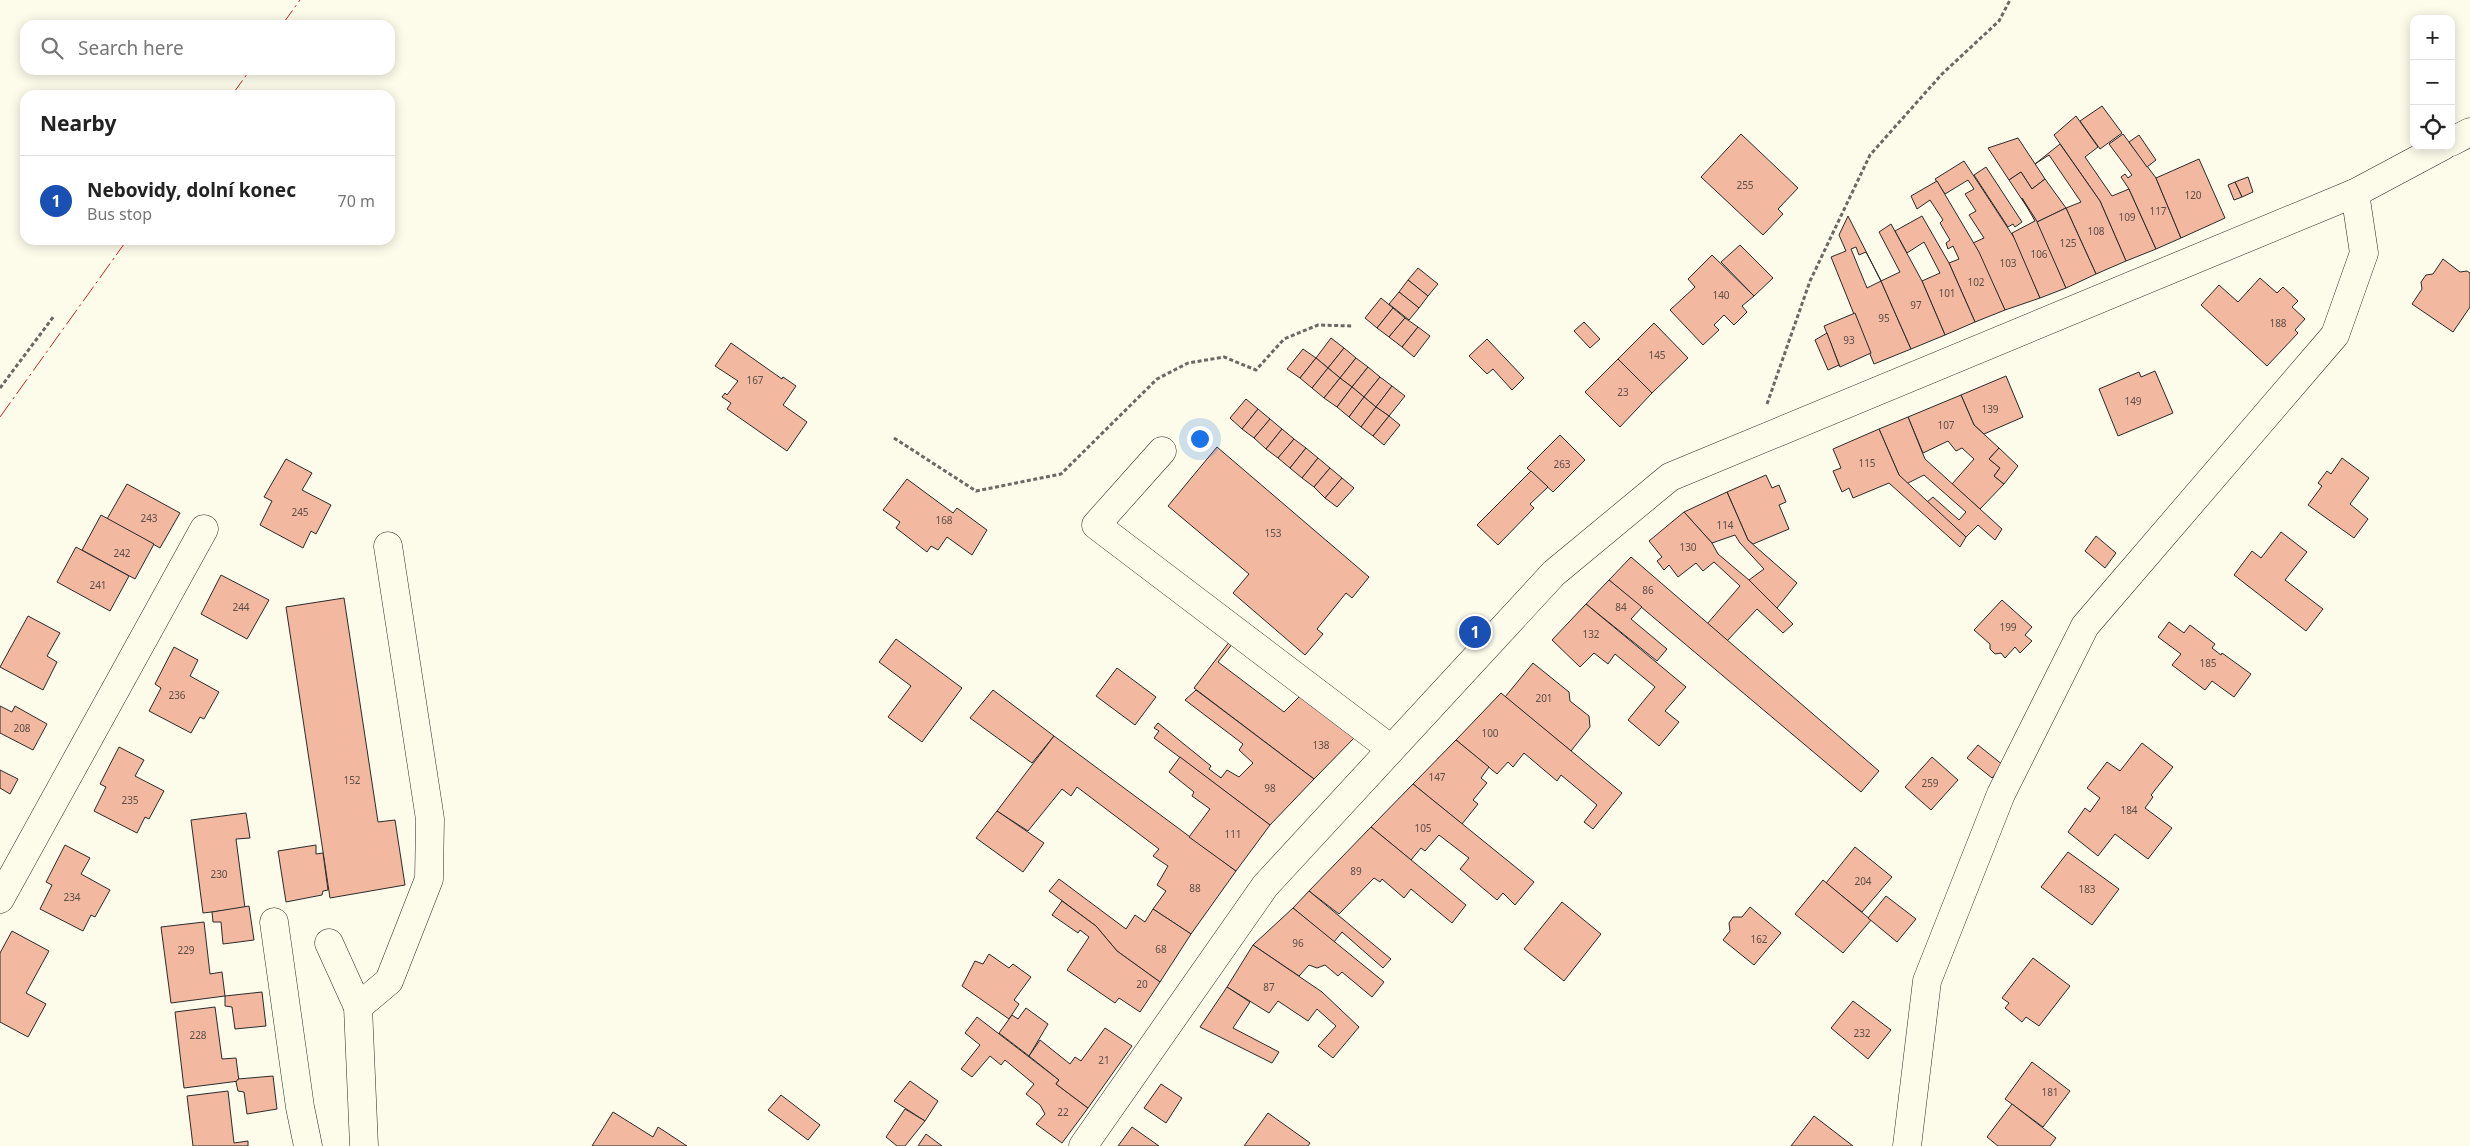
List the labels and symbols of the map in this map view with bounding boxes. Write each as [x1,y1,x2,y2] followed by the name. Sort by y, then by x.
[1736,178,1754,192] house number: 255
[2184,188,2202,202] house number: 120
[2149,204,2167,218] house number: 117
[2118,210,2136,224] house number: 109
[2087,224,2105,238] house number: 108
[2059,236,2077,250] house number: 125
[2030,247,2048,261] house number: 106
[1999,256,2017,270] house number: 103
[1967,275,1985,289] house number: 102
[1938,286,1956,300] house number: 101
[1712,288,1730,302] house number: 140
[1910,298,1922,312] house number: 97
[1878,311,1890,325] house number: 95
[2269,316,2287,330] house number: 188
[1843,333,1855,347] house number: 93
[1648,348,1666,362] house number: 145
[746,373,764,387] house number: 167
[1617,385,1629,399] house number: 23
[2124,394,2142,408] house number: 149
[1981,402,1999,416] house number: 139
[1937,418,1955,432] house number: 107
[1187,426,1213,452] your location
[1858,456,1876,470] house number: 115
[1553,457,1571,471] house number: 263
[291,505,309,519] house number: 245
[140,511,158,525] house number: 243
[935,513,953,527] house number: 168
[1716,518,1734,532] house number: 114
[1264,526,1282,540] house number: 153
[1679,540,1697,554] house number: 130
[113,546,131,560] house number: 242
[89,578,107,592] house number: 241
[1642,583,1654,597] house number: 86
[232,600,250,614] house number: 244
[1615,600,1627,614] house number: 84
[1459,613,1491,651] pin: 1
[1999,620,2017,634] house number: 199
[1582,627,1600,641] house number: 132
[2199,656,2217,670] house number: 185
[168,688,186,702] house number: 236
[1535,691,1553,705] house number: 201
[13,721,31,735] house number: 208
[1481,726,1499,740] house number: 100
[1312,738,1330,752] house number: 138
[1428,770,1446,784] house number: 147
[343,773,361,787] house number: 152
[1921,776,1939,790] house number: 259
[1264,781,1276,795] house number: 98
[121,793,139,807] house number: 235
[2120,803,2138,817] house number: 184
[1414,821,1432,835] house number: 105
[1224,827,1242,841] house number: 111
[1350,864,1362,878] house number: 89
[210,867,228,881] house number: 230
[1854,874,1872,888] house number: 204
[1189,881,1201,895] house number: 88
[2078,882,2096,896] house number: 183
[63,890,81,904] house number: 234
[1750,932,1768,946] house number: 162
[1292,936,1304,950] house number: 96
[1155,942,1167,956] house number: 68
[177,943,195,957] house number: 229
[1136,977,1148,991] house number: 20
[1263,980,1275,994] house number: 87
[1853,1026,1871,1040] house number: 232
[189,1028,207,1042] house number: 228
[1098,1053,1110,1067] house number: 21
[2041,1085,2059,1099] house number: 181
[1057,1105,1069,1119] house number: 22

